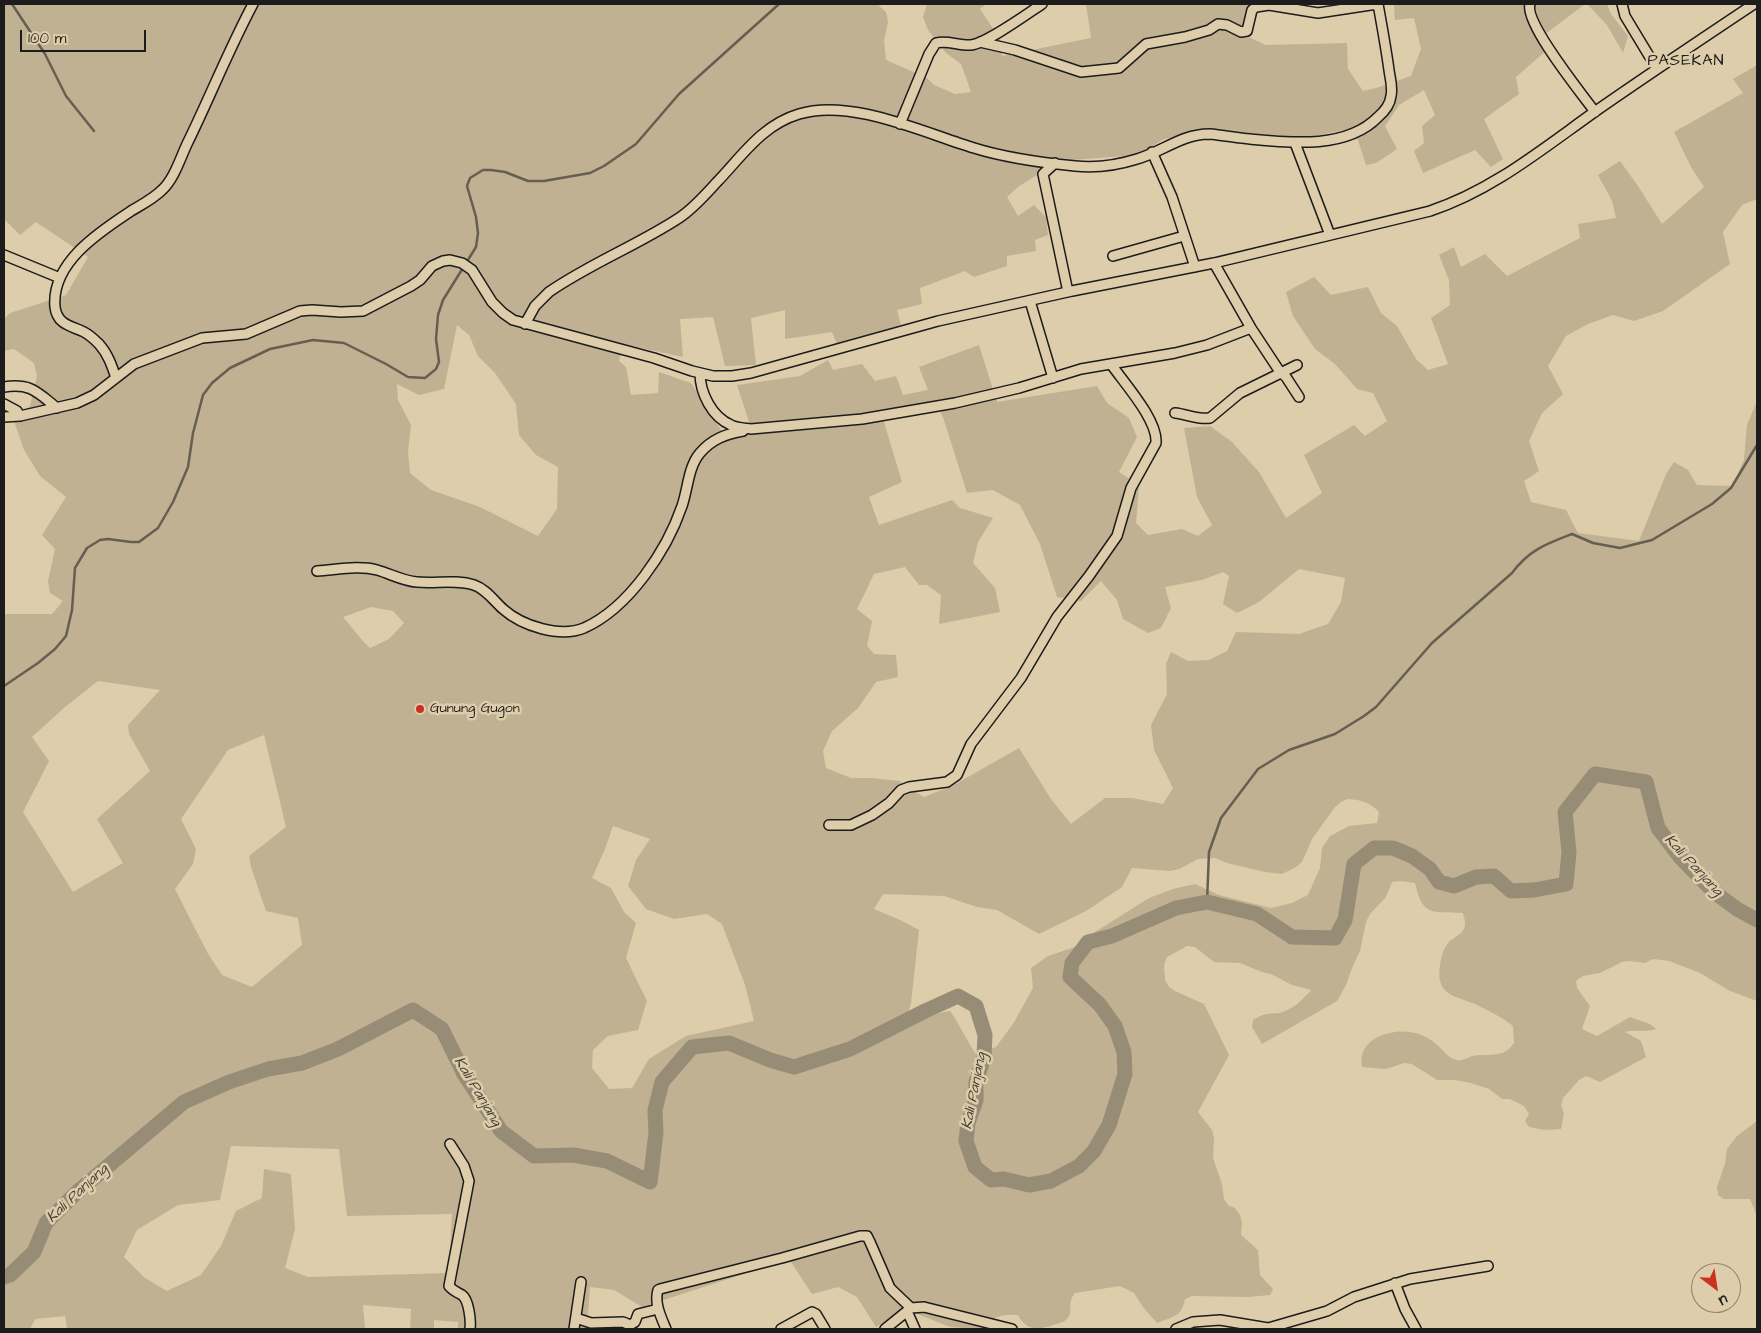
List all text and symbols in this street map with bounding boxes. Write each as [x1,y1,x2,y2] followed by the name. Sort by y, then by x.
[22,20,149,52] scale bar
[28,28,67,49] text: 100 m
[1647,52,1725,72] district label: PASEKAN
[430,701,520,717] place label: Gunung Gugon
[414,703,426,715] marker: Gunung Gugon
[1660,831,1726,901] water label: Kali Panjang
[959,1051,991,1131] water label: Kali Panjang
[449,1054,505,1130] water label: Kali Panjang
[43,1161,113,1227] water label: Kali Panjang
[1691,1263,1741,1313] north arrow
[1715,1289,1732,1311] text: U

